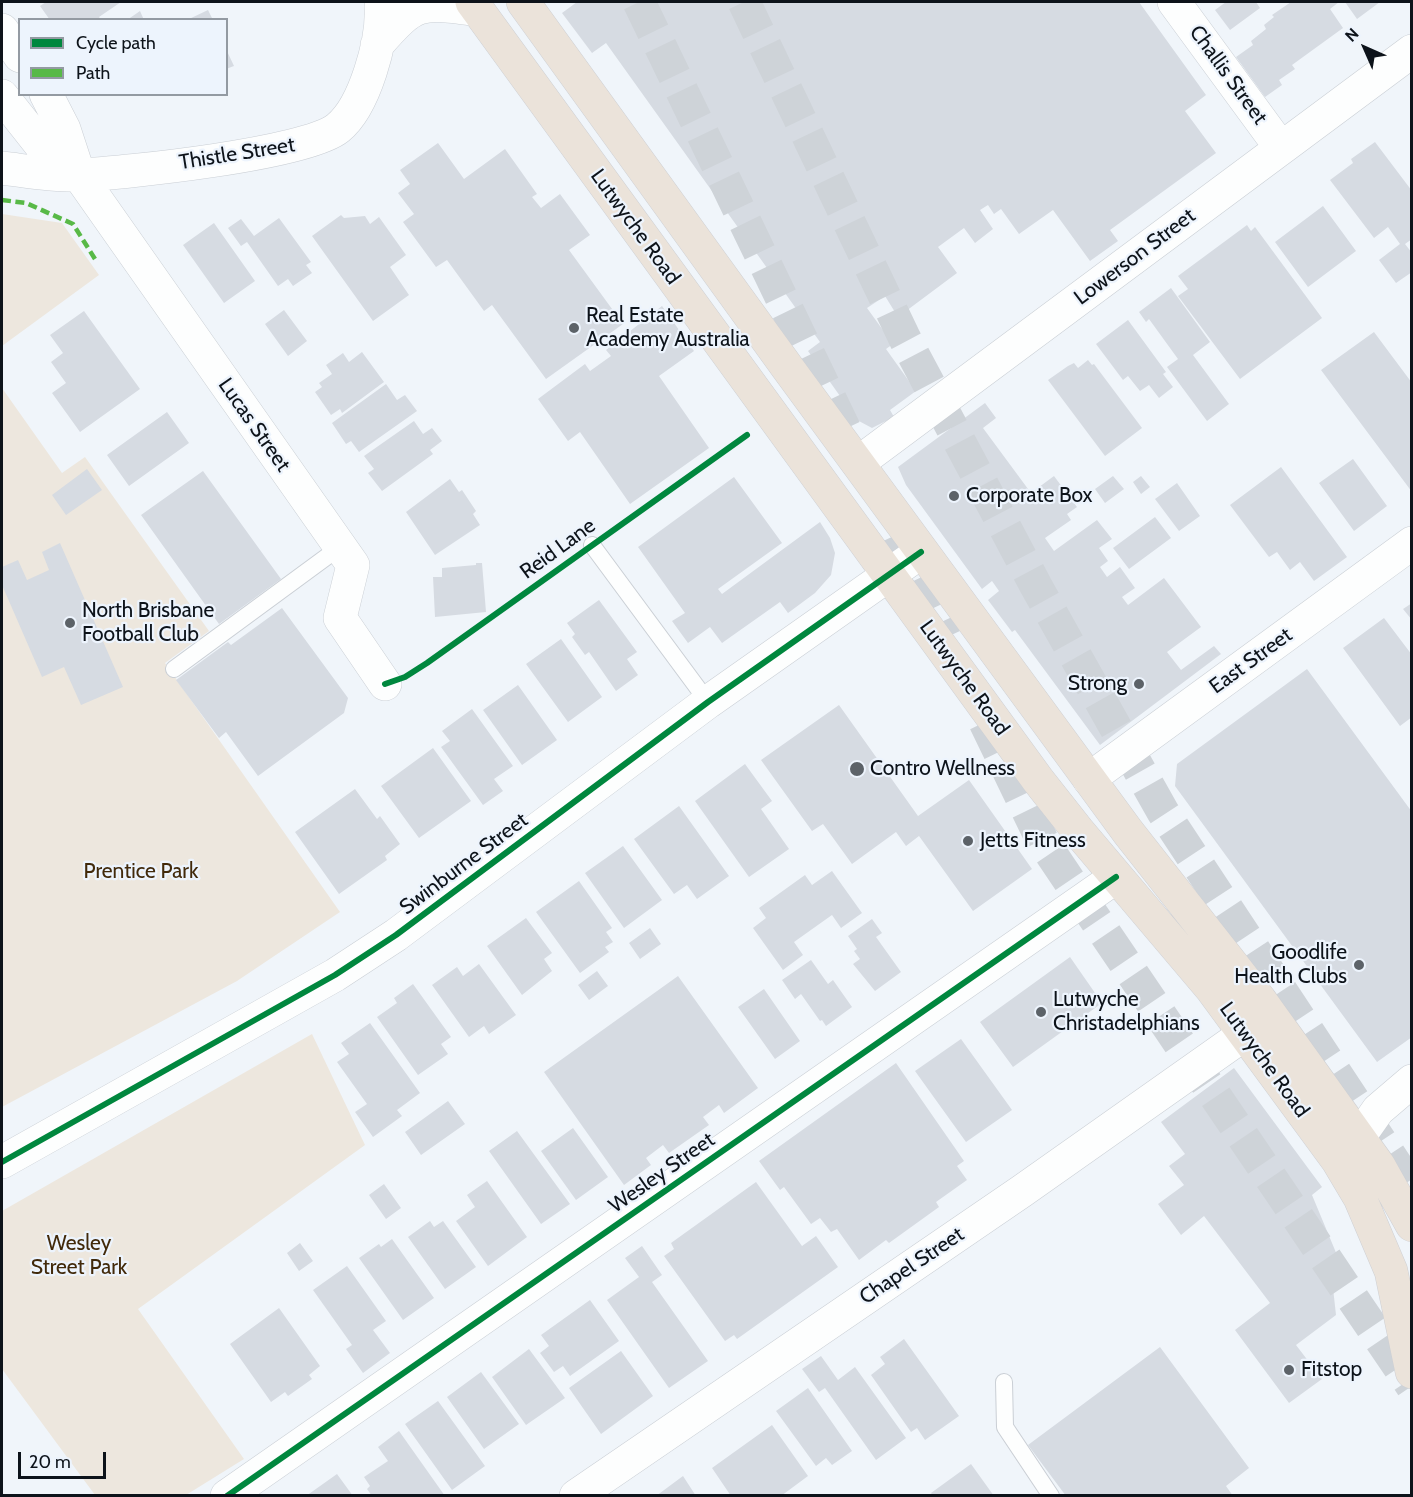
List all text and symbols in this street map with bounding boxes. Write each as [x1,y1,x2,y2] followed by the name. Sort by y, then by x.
[18,18,228,96] legend
[1335,18,1395,78] north arrow
[1184,21,1272,129] street label: Challis Street
[1341,24,1363,46] text: N
[76,32,156,54] text: Cycle path
[76,62,110,84] text: Path
[177,132,297,176] street label: Thistle Street
[585,165,685,289] street label: Lutwyche Road
[1070,203,1200,311] street label: Lowerson Street
[586,303,750,353] place label: Real Estate Academy Australia
[567,321,581,335] marker: Real Estate Academy Australia
[213,373,295,477] street label: Lucas Street
[966,483,1093,509] place label: Corporate Box
[947,489,961,503] marker: Corporate Box
[515,513,601,585] street label: Reid Lane
[82,598,214,648] place label: North Brisbane Football Club
[63,616,77,630] marker: North Brisbane Football Club
[914,616,1014,740] street label: Lutwyche Road
[1205,623,1297,699] street label: East Street
[1068,671,1127,697] place label: Strong
[1132,677,1146,691] marker: Strong
[870,756,1015,782] place label: Contro Wellness
[848,760,866,778] marker: Contro Wellness
[395,808,533,920] street label: Swinburne Street
[980,828,1086,854] place label: Jetts Fitness
[961,834,975,848] marker: Jetts Fitness
[84,859,198,885] park label: Prentice Park
[1234,940,1347,990] place label: Goodlife Health Clubs
[1352,958,1366,972] marker: Goodlife Health Clubs
[1053,987,1200,1037] place label: Lutwyche Christadelphians
[1214,998,1314,1122] street label: Lutwyche Road
[1034,1005,1048,1019] marker: Lutwyche Christadelphians
[604,1127,720,1219] street label: Wesley Street
[855,1222,969,1310] street label: Chapel Street
[31,1231,127,1281] park label: Wesley Street Park
[1301,1357,1362,1383] place label: Fitstop
[1282,1363,1296,1377] marker: Fitstop
[21,1440,110,1478] scale bar
[29,1451,71,1473] text: 20 m

